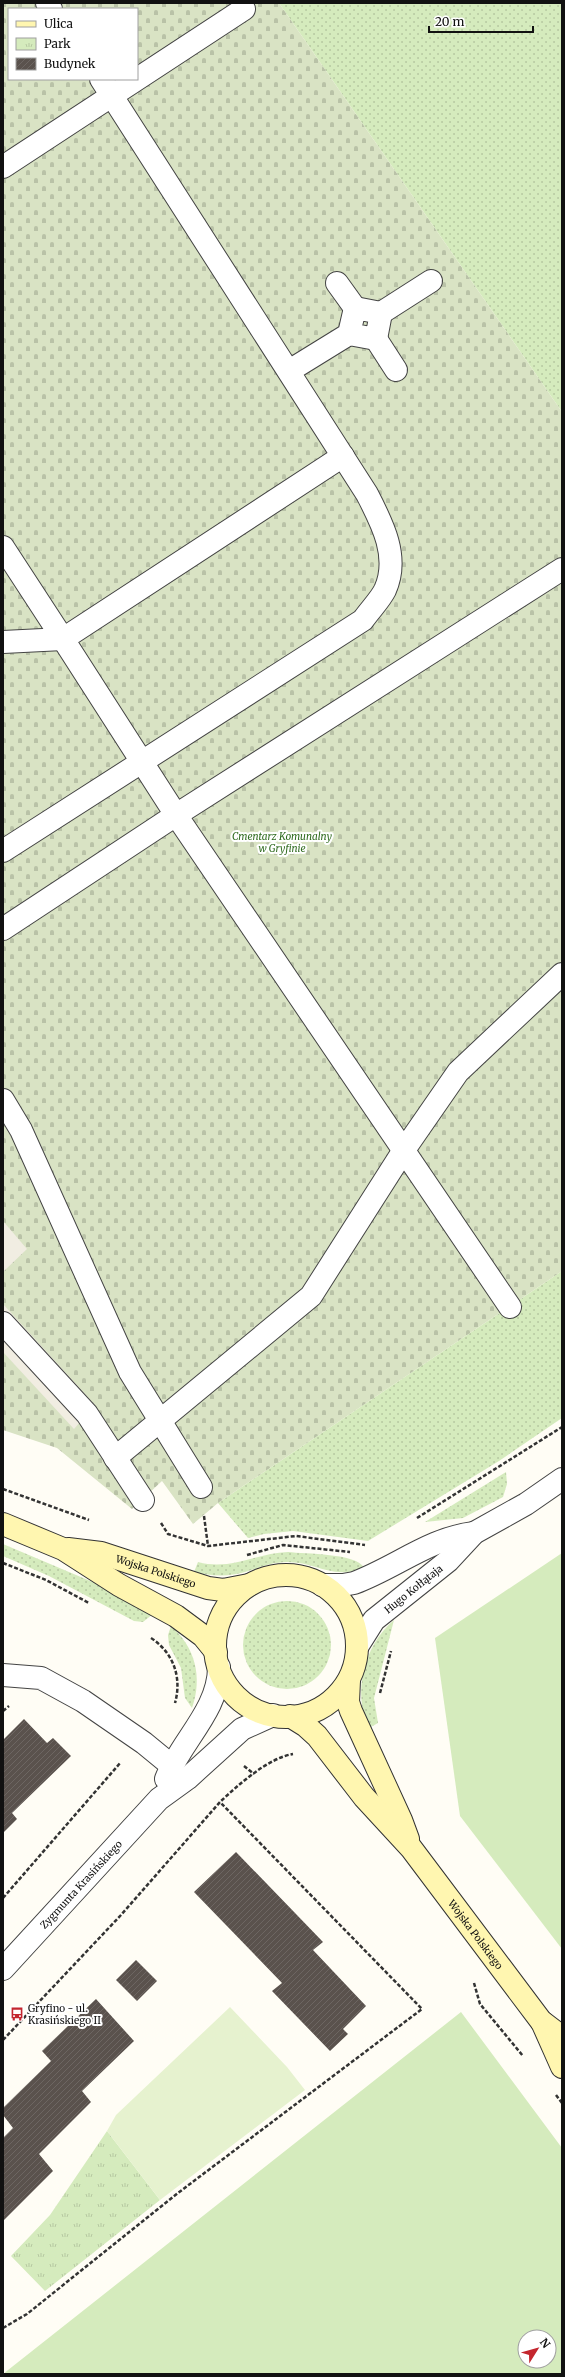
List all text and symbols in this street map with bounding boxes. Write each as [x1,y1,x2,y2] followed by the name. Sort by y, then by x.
[8,8,138,80] legend
[429,8,533,34] scale bar
[435,14,464,29] text: 20 m
[44,16,73,31] text: Ulica
[44,36,71,51] text: Park
[44,56,96,71] text: Budynek
[232,830,332,855] park label: Cmentarz Komunalny w Gryfinie
[113,1551,198,1590] street label: Wojska Polskiego
[381,1561,445,1616] street label: Hugo Kołłątaja
[37,1837,125,1931] street label: Zygmunta Krasińskiego
[445,1896,506,1972] street label: Wojska Polskiego
[28,2002,101,2027] place label: Gryfino - ul. Krasińskiego II
[9,2006,25,2022] bus stop icon: Gryfino - ul. Krasińskiego II
[517,2329,557,2369] north arrow
[537,2335,553,2351] text: N

